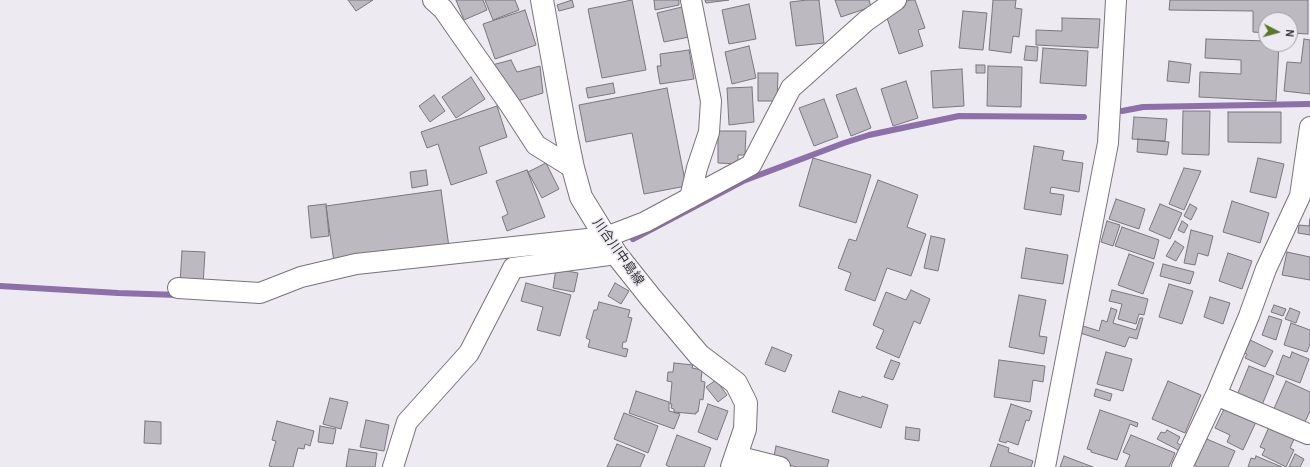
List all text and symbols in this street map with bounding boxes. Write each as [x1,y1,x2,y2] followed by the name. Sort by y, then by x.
[1258,12,1298,52] north arrow
[1283,29,1296,38] text: N
[589,216,647,288] street label: 川合川中島線

